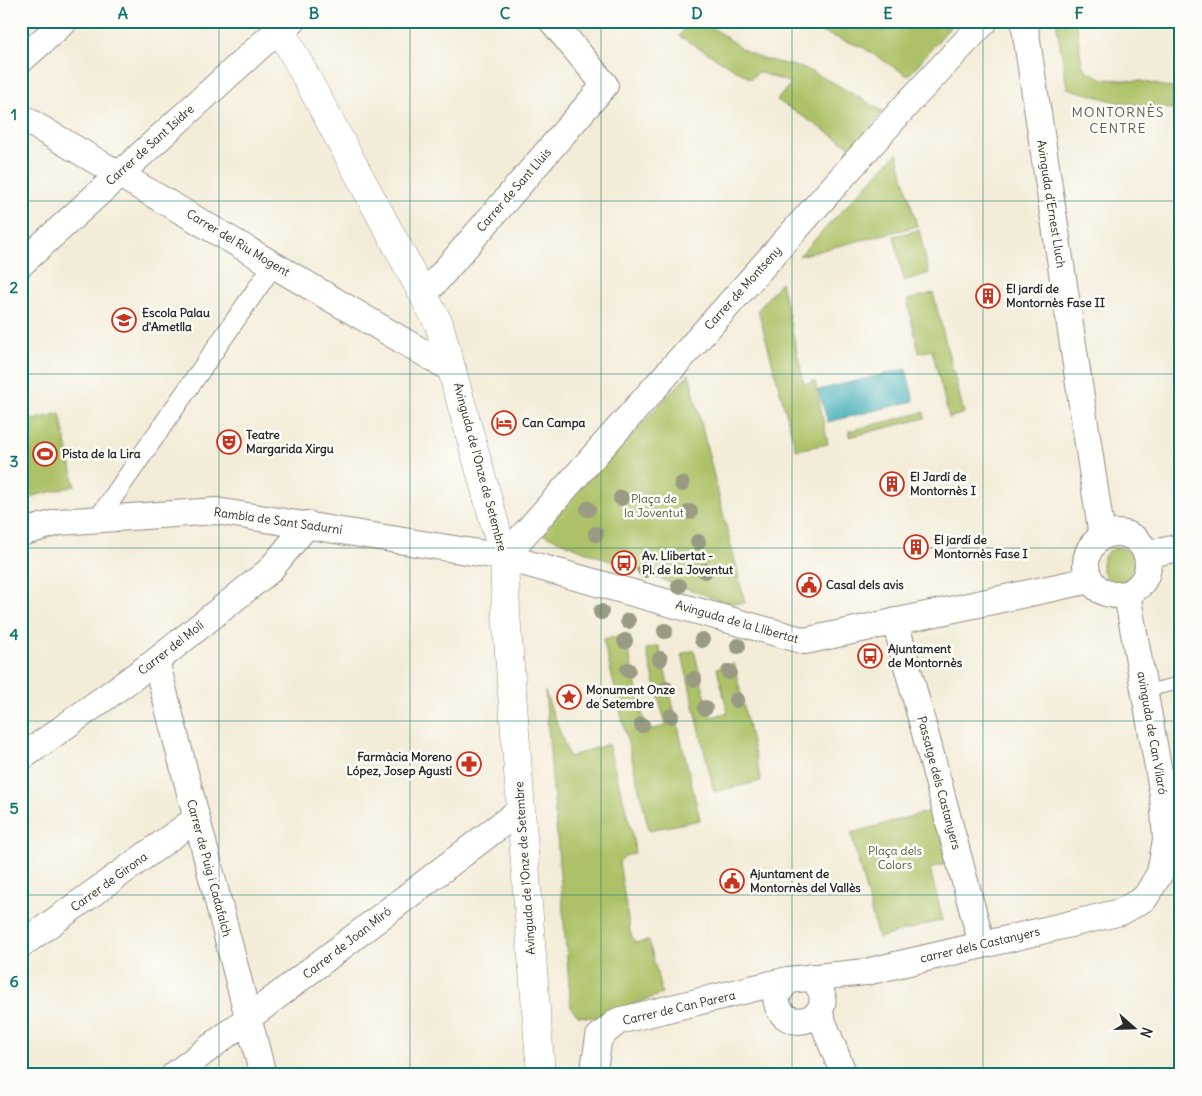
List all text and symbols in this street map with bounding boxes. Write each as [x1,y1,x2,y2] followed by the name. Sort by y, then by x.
[118,3,128,23] text: A
[309,3,320,23] text: B
[500,3,511,23] text: C
[691,3,703,23] text: D
[883,3,893,23] text: E
[1074,3,1084,23] text: F
[103,101,197,188] street label: Carrer de Sant Isidre
[1071,103,1165,137] district label: MONTORNÈS CENTRE
[11,104,17,124] text: 1
[1034,139,1069,269] street label: Avinguda d'Ernest Lluch
[473,145,554,235] street label: Carrer de Sant Lluis
[184,206,293,279] street label: Carrer del Riu Mogent
[701,243,784,333] street label: Carrer de Montseny
[10,277,19,297] text: 2
[1006,281,1106,310] place label: El jardí de Montornès Fase II
[975,283,1001,309] building icon: El jardí de Montornès Fase II
[142,305,210,334] place label: Escola Palau d'Ametlla
[111,307,137,333] school or university icon: Escola Palau d'Ametlla
[451,381,510,553] street label: Avinguda de l'Onze de Setembre
[491,410,517,436] hotel icon: Can Campa
[522,415,585,431] place label: Can Campa
[246,427,334,457] place label: Teatre Margarida Xirgu
[216,429,242,455] theatre icon: Teatre Margarida Xirgu
[32,441,58,467] sports icon: Pista de la Lira
[62,446,141,461] place label: Pista de la Lira
[9,451,19,471] text: 3
[910,469,977,498] place label: El Jardí de Montornès I
[879,471,905,497] building icon: El Jardí de Montornès I
[624,491,684,520] park label: Plaça de la Joventut
[213,504,344,537] street label: Rambla de Sant Sadurní
[934,532,1029,561] place label: El jardí de Montornès Fase I
[903,534,929,560] building icon: El jardí de Montornès Fase I
[642,548,734,577] place label: Av. Llibertat - Pl. de la Joventut
[611,550,637,576] bus stop icon: Av. Llibertat - Pl. de la Joventut
[796,572,822,598] public building icon: Casal dels avis
[826,577,904,592] place label: Casal dels avis
[674,597,800,646] street label: Avinguda de la Llibertat
[135,617,207,678] street label: Carrer del Molí
[9,624,19,644] text: 4
[888,641,963,670] place label: Ajuntament de Montornès
[857,643,883,669] bus stop icon: Ajuntament de Montornès
[1134,670,1171,796] street label: avinguda de Can Vilaró
[586,682,676,711] place label: Monument Onze de Setembre
[556,684,582,710] place icon: Monument Onze de Setembre
[914,714,965,851] street label: Passatge dels Castanyers
[346,749,452,779] place label: Farmàcia Moreno López, Josep Agustí
[456,751,482,777] pharmacy icon: Farmàcia Moreno López, Josep Agustí
[511,781,538,955] street label: Avinguda de l'Onze de Setembre
[9,798,19,818] text: 5
[184,798,235,938] street label: Carrer de Puig i Cadafalch
[868,843,922,872] park label: Plaça dels Colors
[67,849,150,914] street label: Carrer de Girona
[750,866,861,895] place label: Ajuntament de Montornès del Vallès
[719,868,745,894] public building icon: Ajuntament de Montornès del Vallès
[300,903,394,982] street label: Carrer de Joan Miró
[919,923,1041,966] street label: carrer dels Castanyers
[9,971,19,991] text: 6
[621,987,737,1028] street label: Carrer de Can Parera
[1110,1004,1160,1054] north arrow
[1136,1025,1156,1040] text: N

